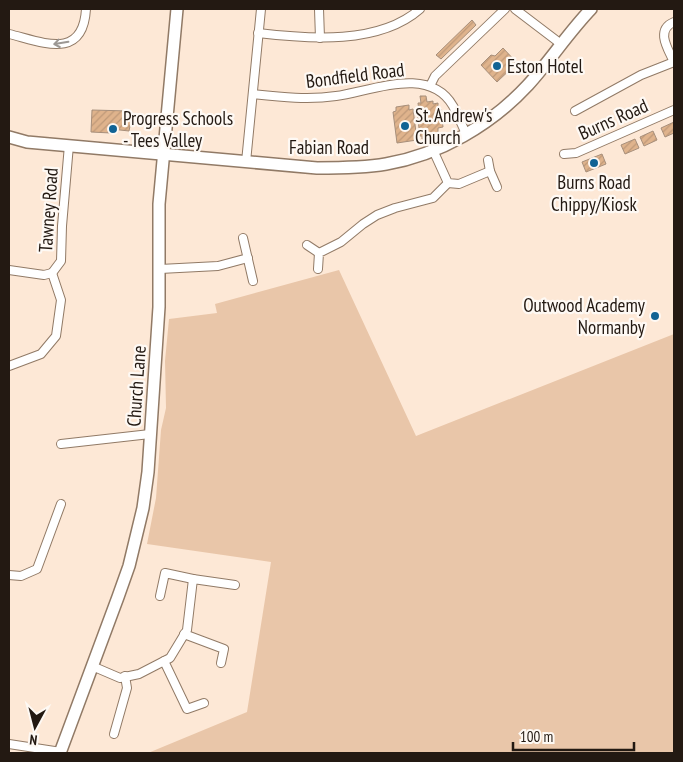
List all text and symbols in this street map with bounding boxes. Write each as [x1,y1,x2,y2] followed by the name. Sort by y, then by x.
[53,38,69,48] one-way arrow
[507,54,584,78] place label: Eston Hotel
[304,57,406,93] street label: Bondfield Road
[491,60,503,72] marker: Eston Hotel
[574,93,652,145] street label: Burns Road
[415,103,493,149] place label: St. Andrew's Church
[123,106,233,152] place label: Progress Schools - Tees Valley
[399,120,411,132] marker: St. Andrew's Church
[107,123,119,135] marker: Progress Schools - Tees Valley
[289,135,369,159] street label: Fabian Road
[588,157,600,169] marker: Burns Road Chippy/Kiosk
[33,167,63,253] street label: Tawney Road
[551,170,638,216] place label: Burns Road Chippy/Kiosk
[523,293,646,339] place label: Outwood Academy Normanby
[649,310,661,322] marker: Outwood Academy Normanby
[121,345,151,427] street label: Church Lane
[10,702,60,752] north arrow
[513,720,634,752] scale bar
[520,727,553,746] text: 100 m
[29,731,38,749] text: N

